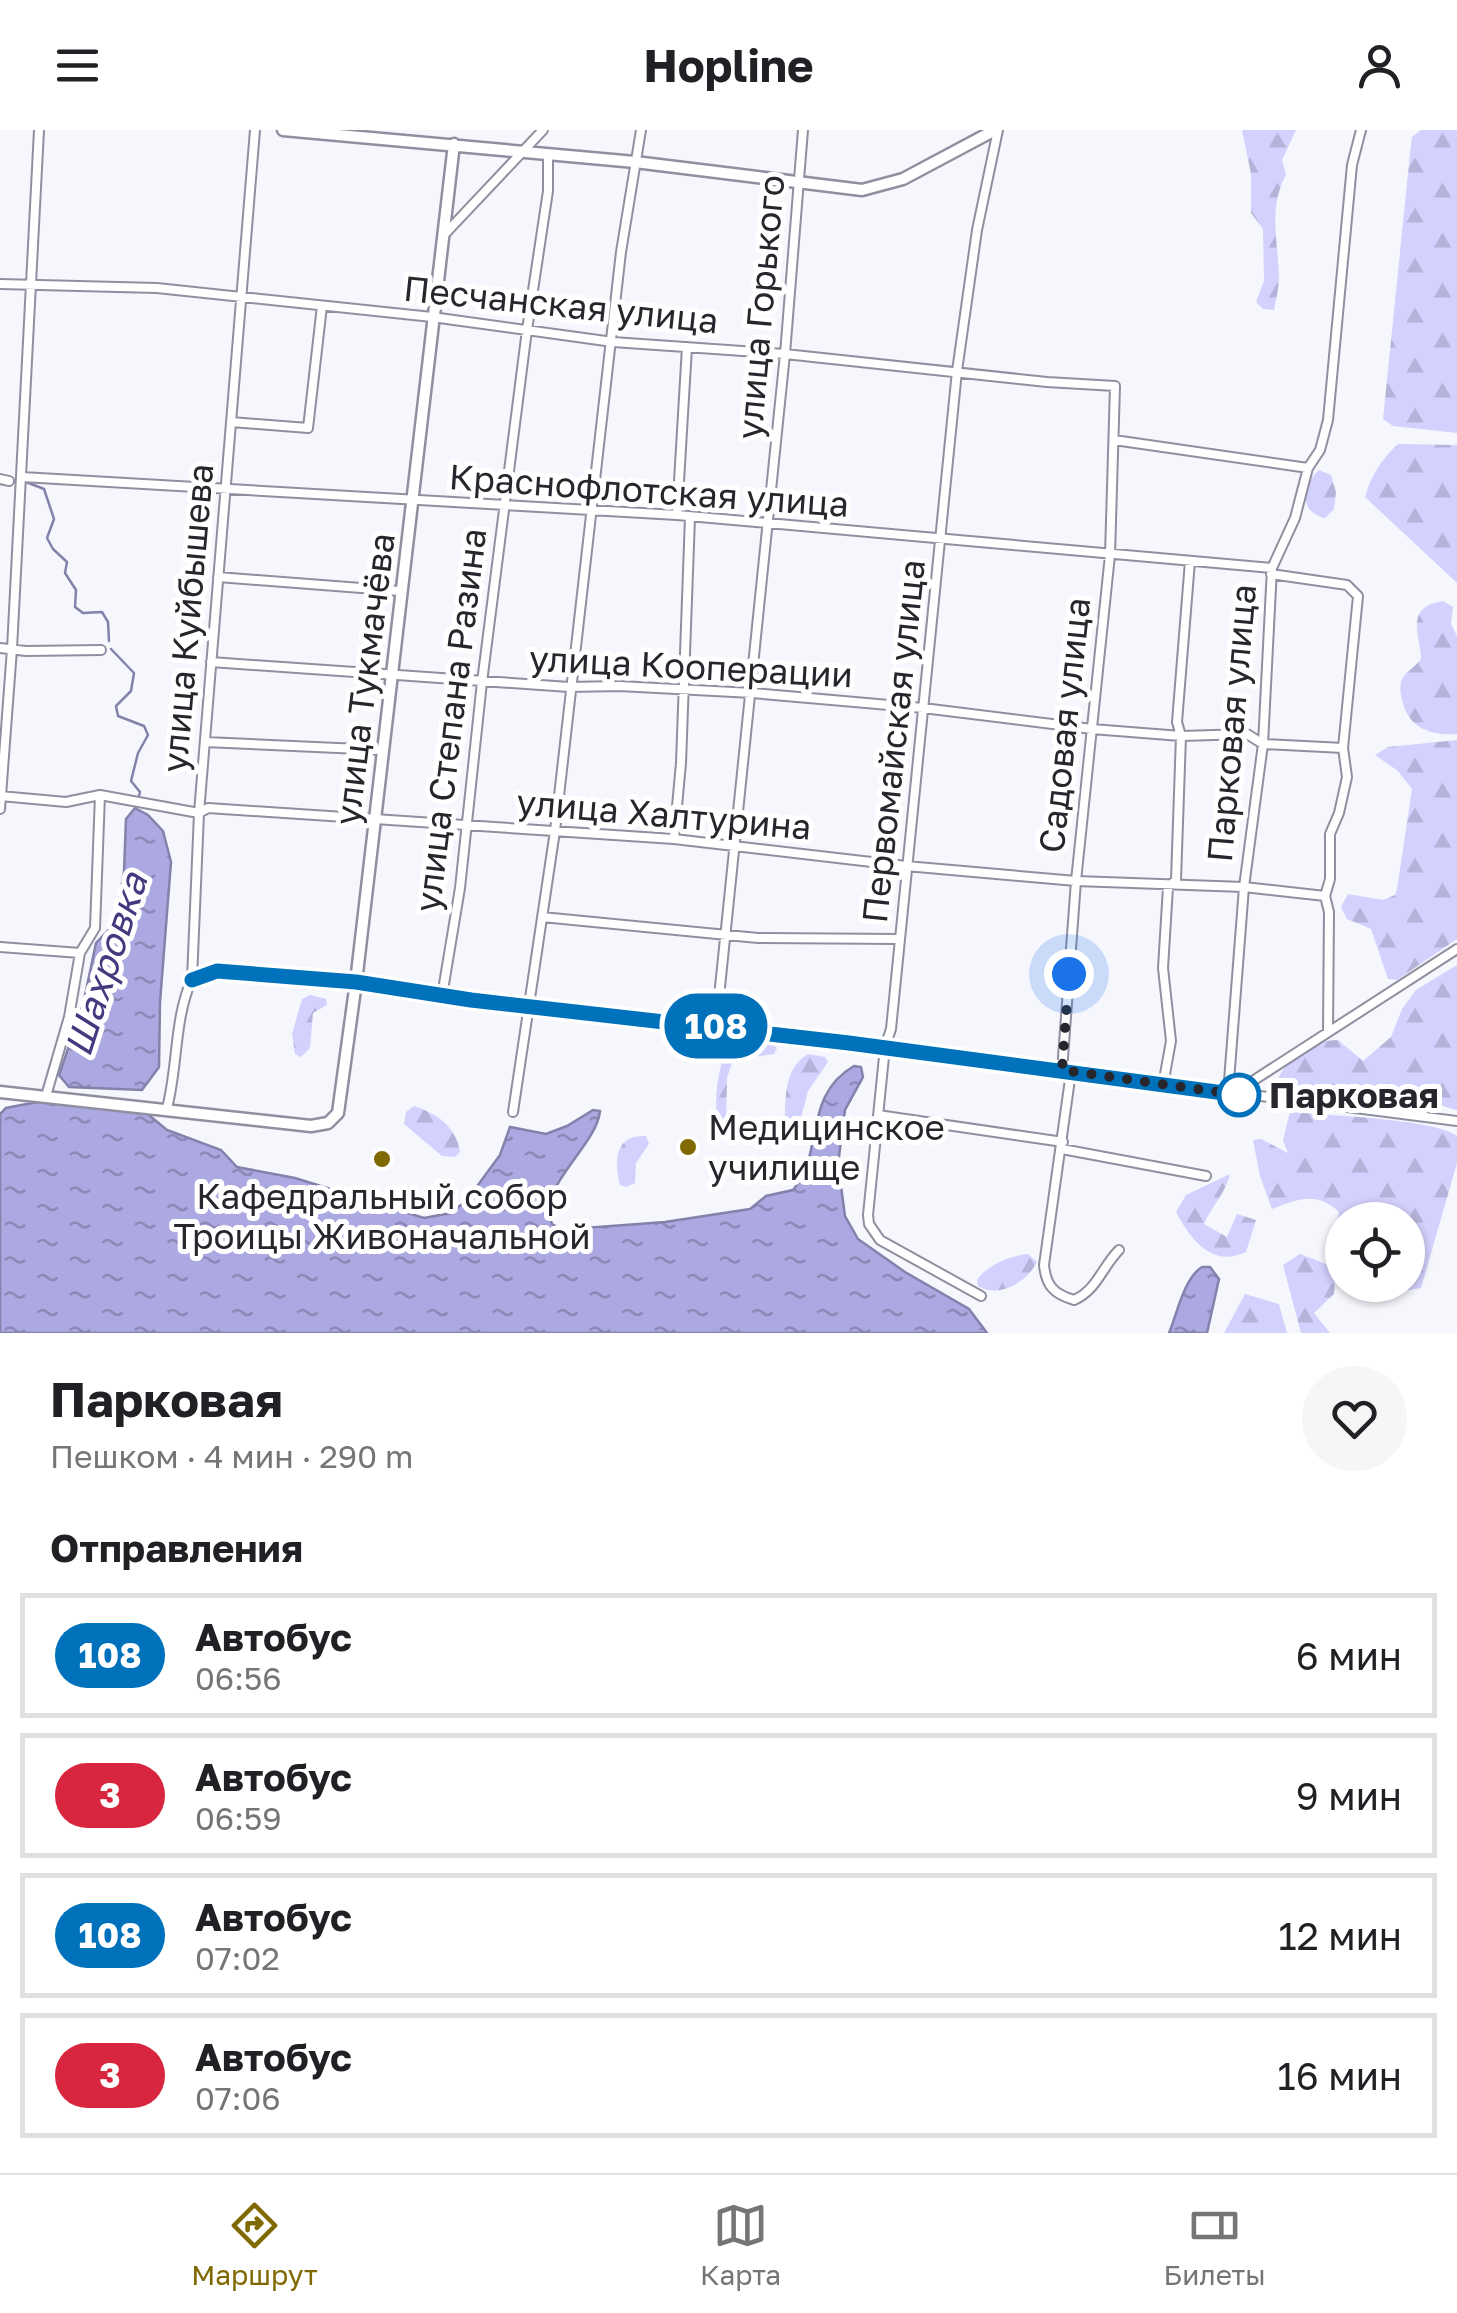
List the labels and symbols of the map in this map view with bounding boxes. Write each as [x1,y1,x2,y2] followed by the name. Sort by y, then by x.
[728,173,792,441] street label: улица Горького
[402,267,720,341] street label: Песчанская улица
[448,455,850,525] street label: Краснофлотская улица
[153,462,221,774] street label: улица Куйбышева
[406,526,494,914] street label: улица Степана Разина
[325,530,403,828] street label: улица Тукмачёва
[853,557,933,925] street label: Первомайская улица
[1198,582,1264,864] street label: Парковая улица
[1030,595,1098,855] street label: Садовая улица
[528,637,854,695] street label: улица Кооперации
[515,780,813,848] street label: улица Халтурина
[54,865,156,1061] water label: Шахровка
[1044,949,1094,999] your location
[658,994,774,1058] line badge: 108
[1218,1074,1260,1116] marker: Парковая
[1269,1074,1439,1116] place label: Парковая
[708,1106,945,1188] place label: Медицинское училище
[677,1136,699,1158] marker: Медицинское училище
[371,1148,393,1170] marker: Кафедральный собор Троицы Живоначальной
[173,1175,591,1257] place label: Кафедральный собор Троицы Живоначальной

